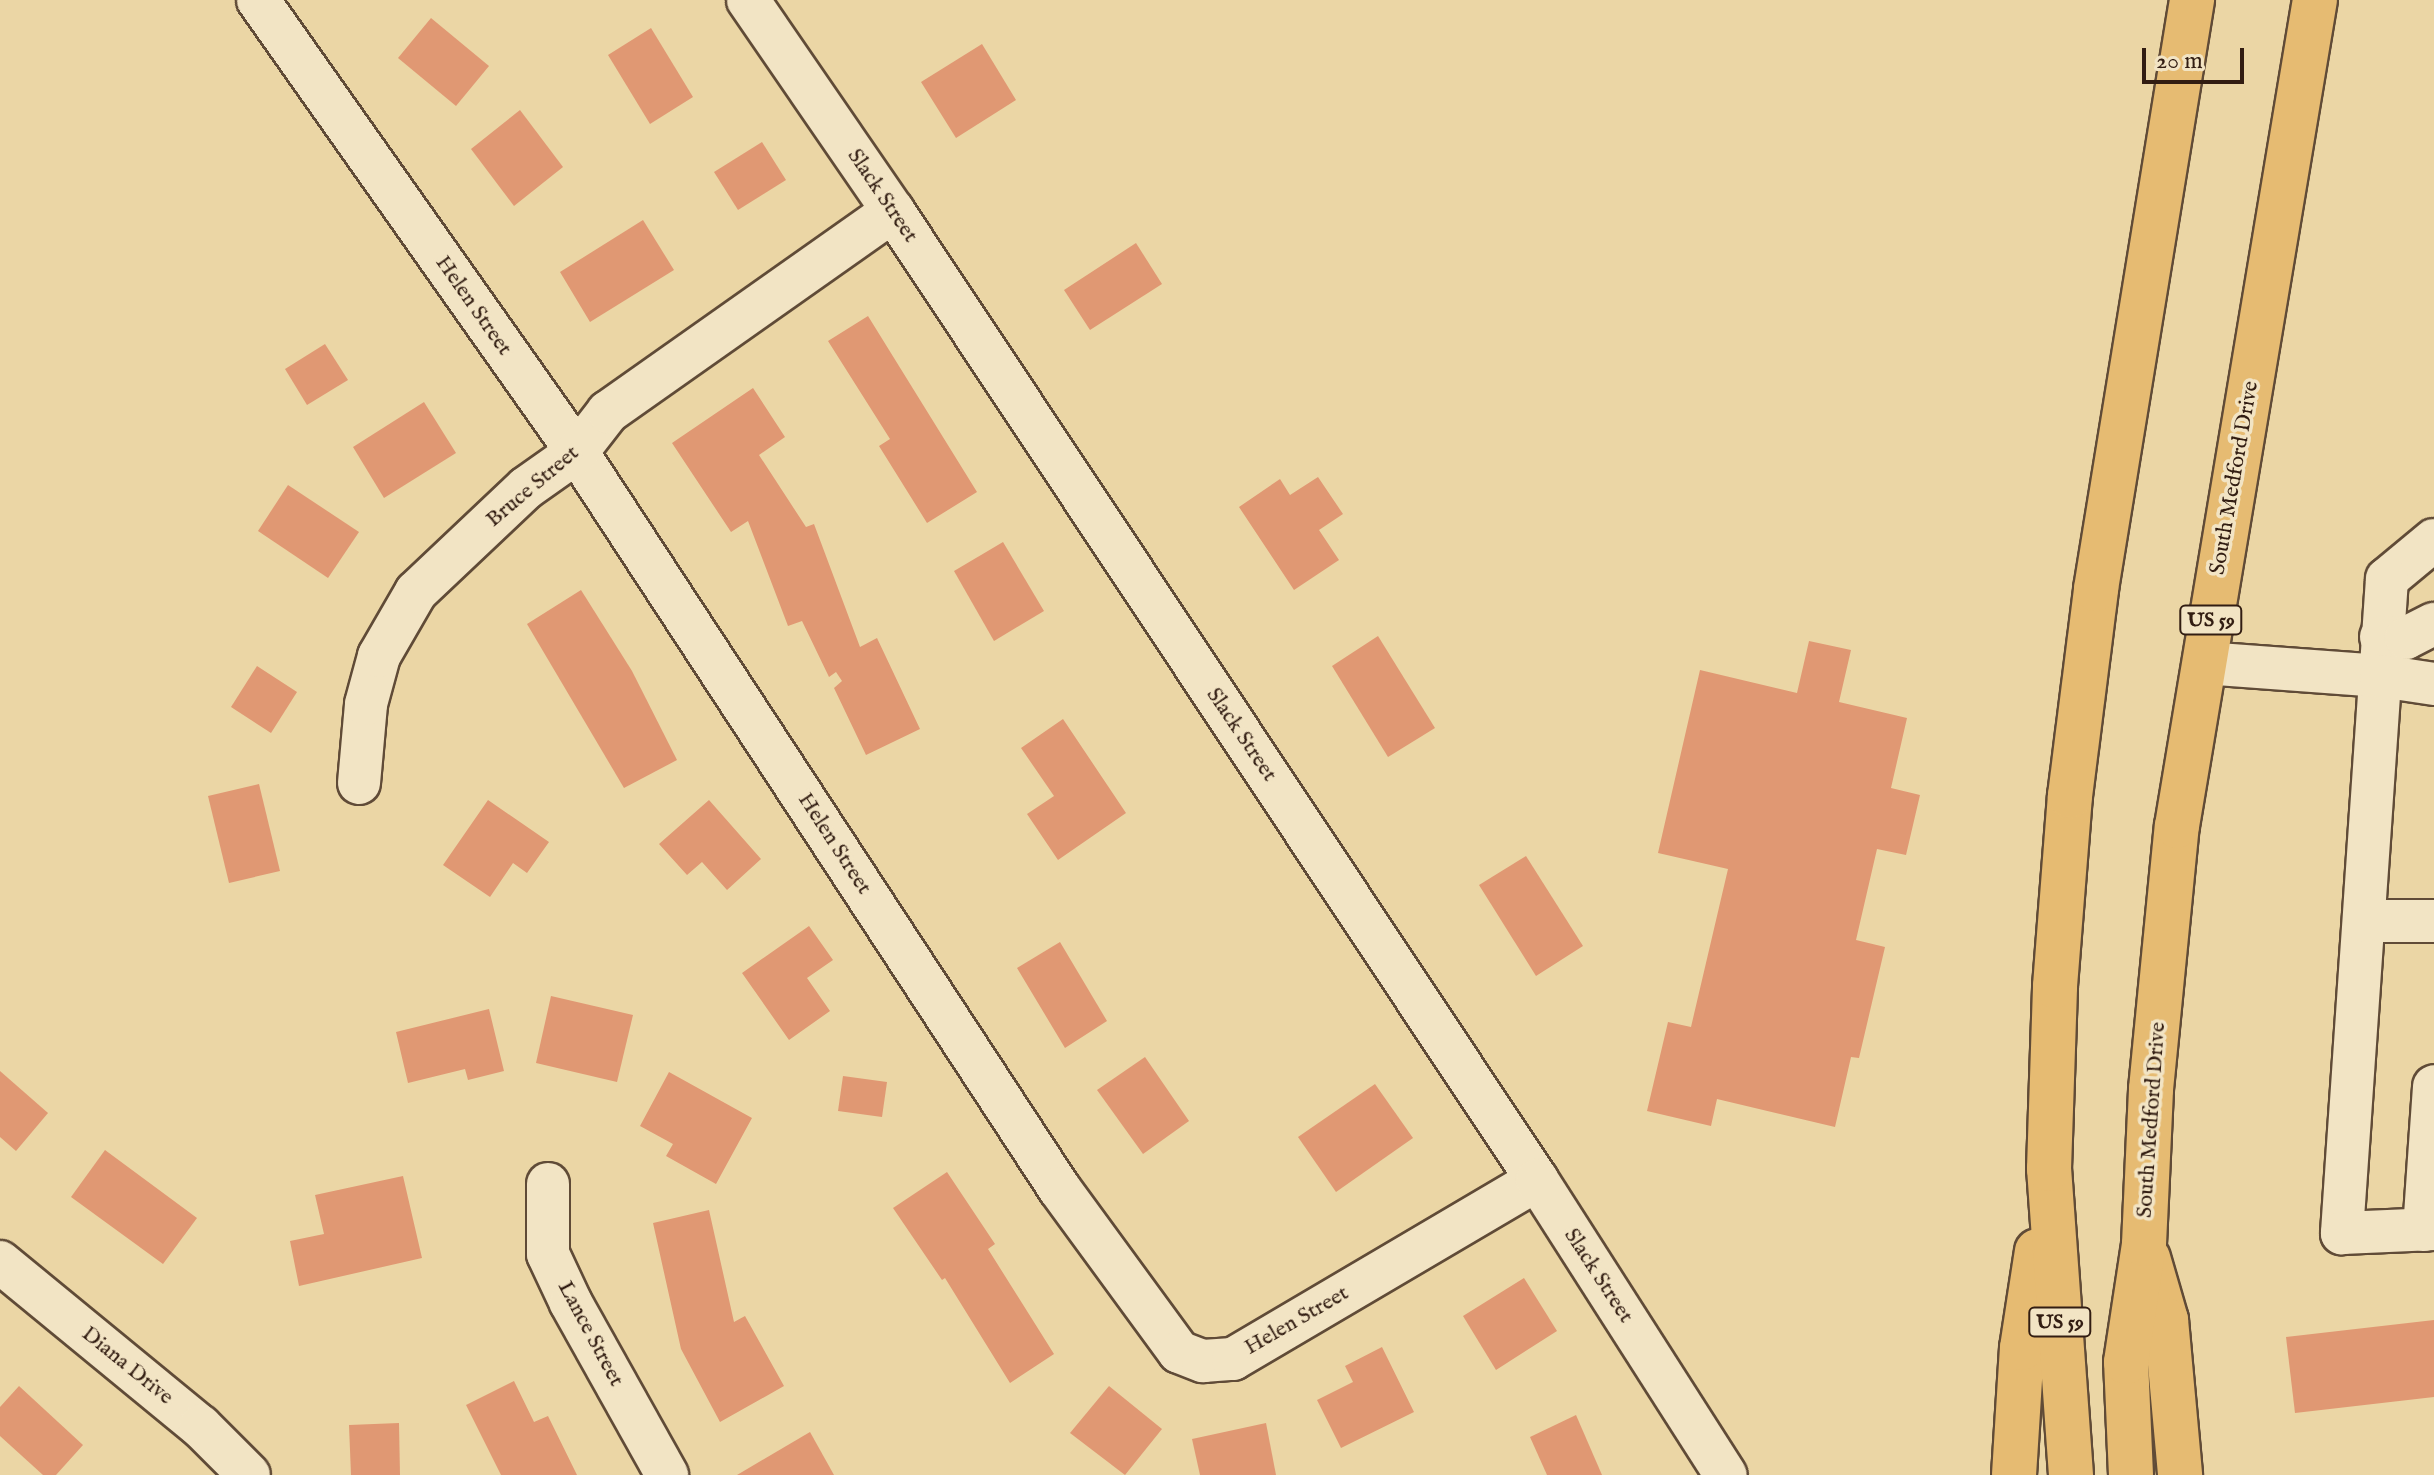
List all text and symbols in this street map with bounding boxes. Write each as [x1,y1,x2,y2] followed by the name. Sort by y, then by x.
[2146,32,2248,82] scale bar
[2156,46,2203,77] text: 20 m
[841,144,923,248] street label: Slack Street
[429,251,517,361] street label: Helen Street
[2205,379,2265,577] street label: South Medford Drive
[481,441,585,533] street label: Bruce Street
[2179,604,2243,636] road number: US 59
[1200,683,1282,787] street label: Slack Street
[791,788,877,900] street label: Helen Street
[2132,1021,2172,1219] street label: South Medford Drive
[1558,1224,1638,1328] street label: Slack Street
[551,1277,629,1391] street label: Lance Street
[1240,1281,1354,1361] street label: Helen Street
[2028,1306,2092,1338] road number: US 59
[76,1321,178,1411] street label: Diana Drive

